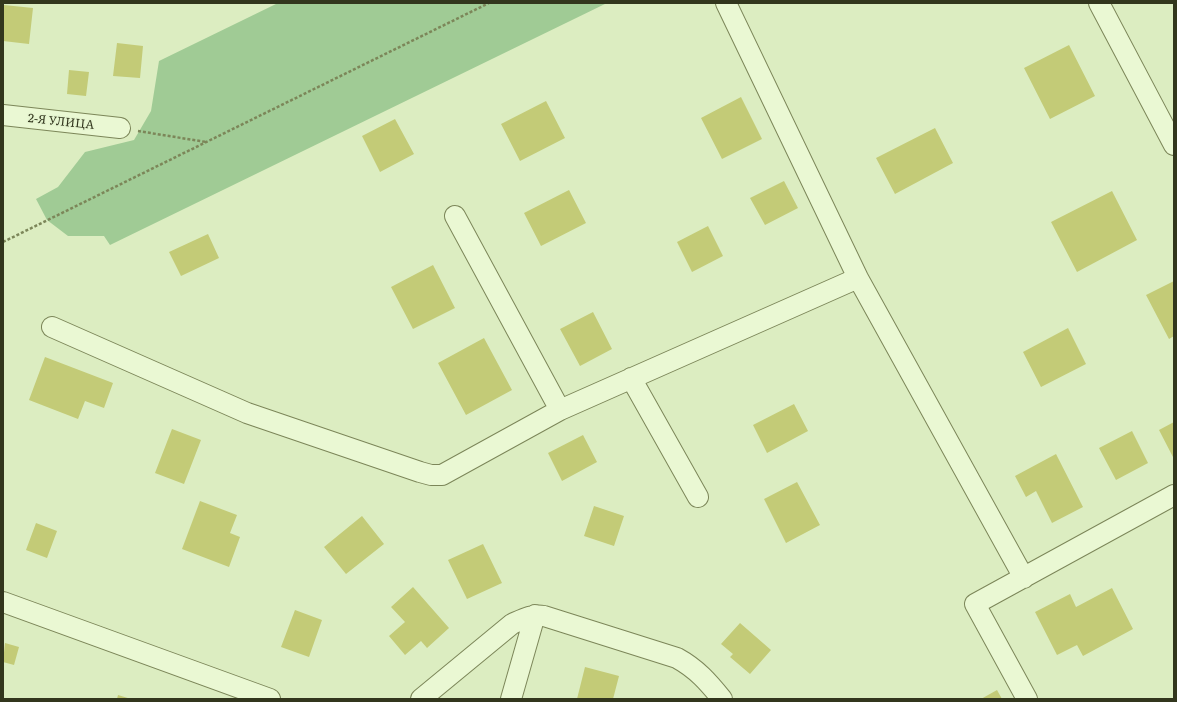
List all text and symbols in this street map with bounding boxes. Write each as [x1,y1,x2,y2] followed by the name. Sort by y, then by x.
[27,111,95,133] street label: 2-Я УЛИЦА

